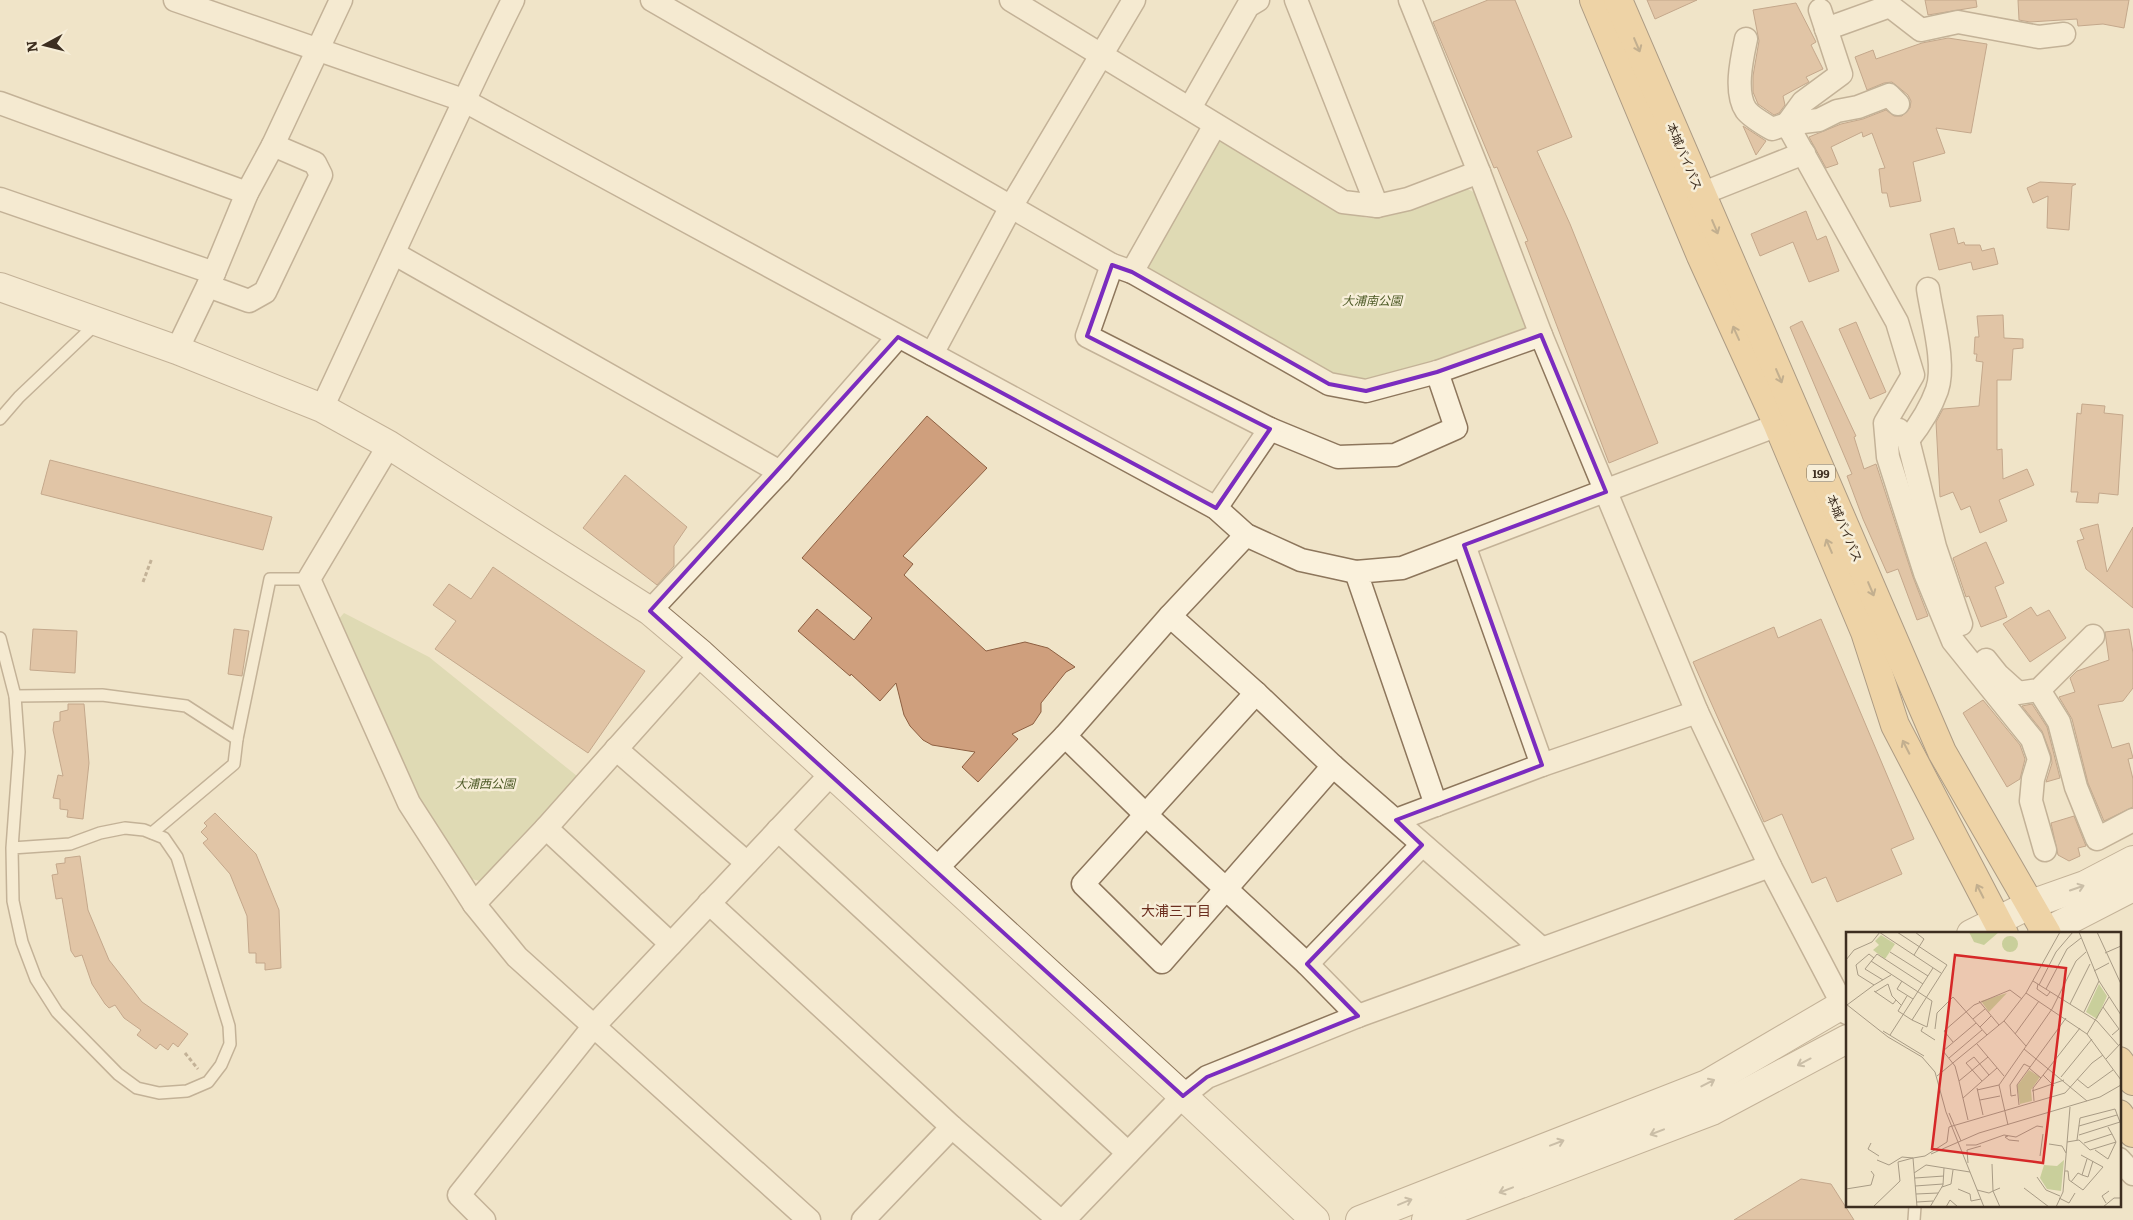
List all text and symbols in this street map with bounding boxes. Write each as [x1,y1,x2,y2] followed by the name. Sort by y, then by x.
[20,20,70,70] north arrow
[1633,37,1643,52] one-way arrow
[20,39,42,54] text: N
[1663,119,1707,193] street label: 本城バイパス
[1711,219,1720,234] one-way arrow
[1342,291,1404,309] park label: 大浦南公園
[1731,326,1741,341] one-way arrow
[1775,368,1785,383] one-way arrow
[1807,464,1835,482] road number: 199
[1823,491,1867,565] street label: 本城バイパス
[1824,539,1833,554] one-way arrow
[1867,581,1877,596] one-way arrow
[1901,739,1911,754] one-way arrow
[455,774,517,792] park label: 大浦西公園
[2069,883,2084,892] one-way arrow
[1975,884,1984,899] one-way arrow
[1141,900,1211,920] district label: 大浦三丁目
[1846,932,2120,1208] inset map
[1796,1057,1811,1067] one-way arrow
[1700,1078,1715,1087] one-way arrow
[1650,1127,1665,1137] one-way arrow
[1549,1138,1564,1147] one-way arrow
[1498,1186,1514,1195] one-way arrow
[1397,1197,1413,1206] one-way arrow

